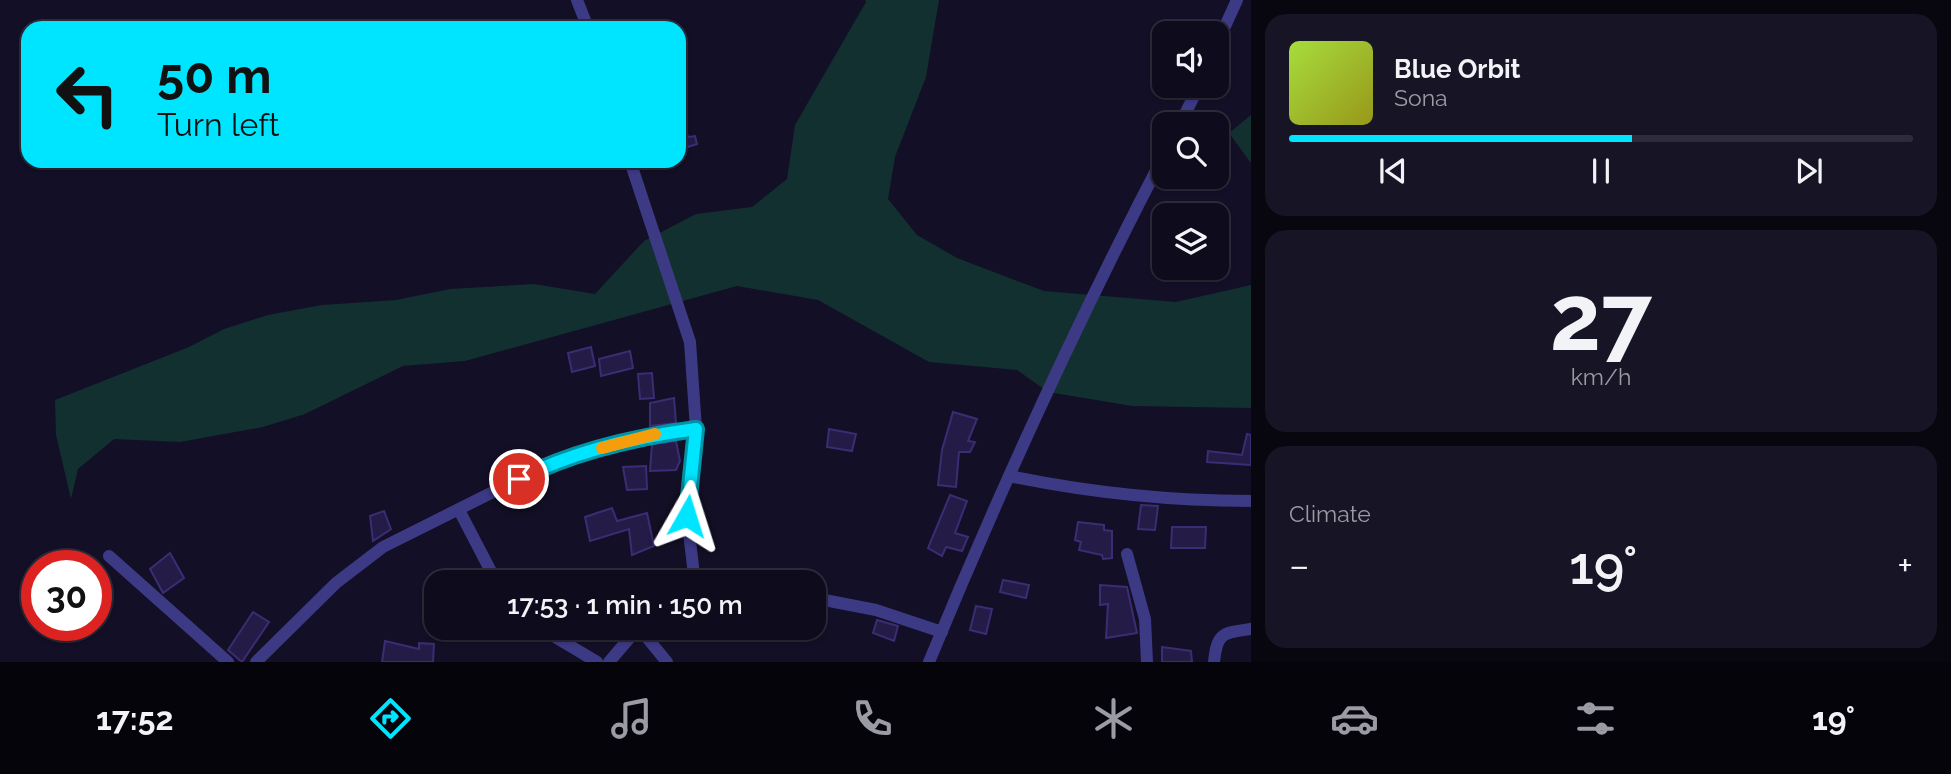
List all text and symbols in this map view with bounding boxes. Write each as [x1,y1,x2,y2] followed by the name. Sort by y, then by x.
[1152,21,1229,280] map controls
[1152,21,1229,98] button: sound
[157,47,272,104] text: 50 m
[42,49,133,140] icon: left
[1394,54,1521,84] text: Blue Orbit
[1394,84,1448,111] text: Sona
[157,106,279,143] text: Turn left
[1152,112,1229,189] button: search
[1374,152,1412,190] icon: previous
[1582,152,1620,190] icon: pause
[1790,152,1828,190] icon: next
[1152,203,1229,280] button: layers
[1550,264,1652,371] text: 27
[1571,363,1631,390] text: km/h
[489,449,549,509] pin
[500,460,538,498] icon: arrive
[650,479,724,553] position arrow
[1289,500,1371,527] text: Climate
[1569,535,1637,596] text: 19°
[1289,543,1309,588] text: −
[1897,543,1913,588] text: +
[21,550,112,641] speed limit sign: 30
[507,590,743,620] text: 17:53 · 1 min · 150 m
[366,694,415,743] icon: directions
[607,694,656,743] icon: music
[848,694,897,743] icon: phone
[1089,694,1138,743] icon: climate
[1330,694,1379,743] icon: car
[1571,694,1620,743] icon: filters
[96,700,173,737] text: 17:52
[1812,700,1855,737] text: 19°

